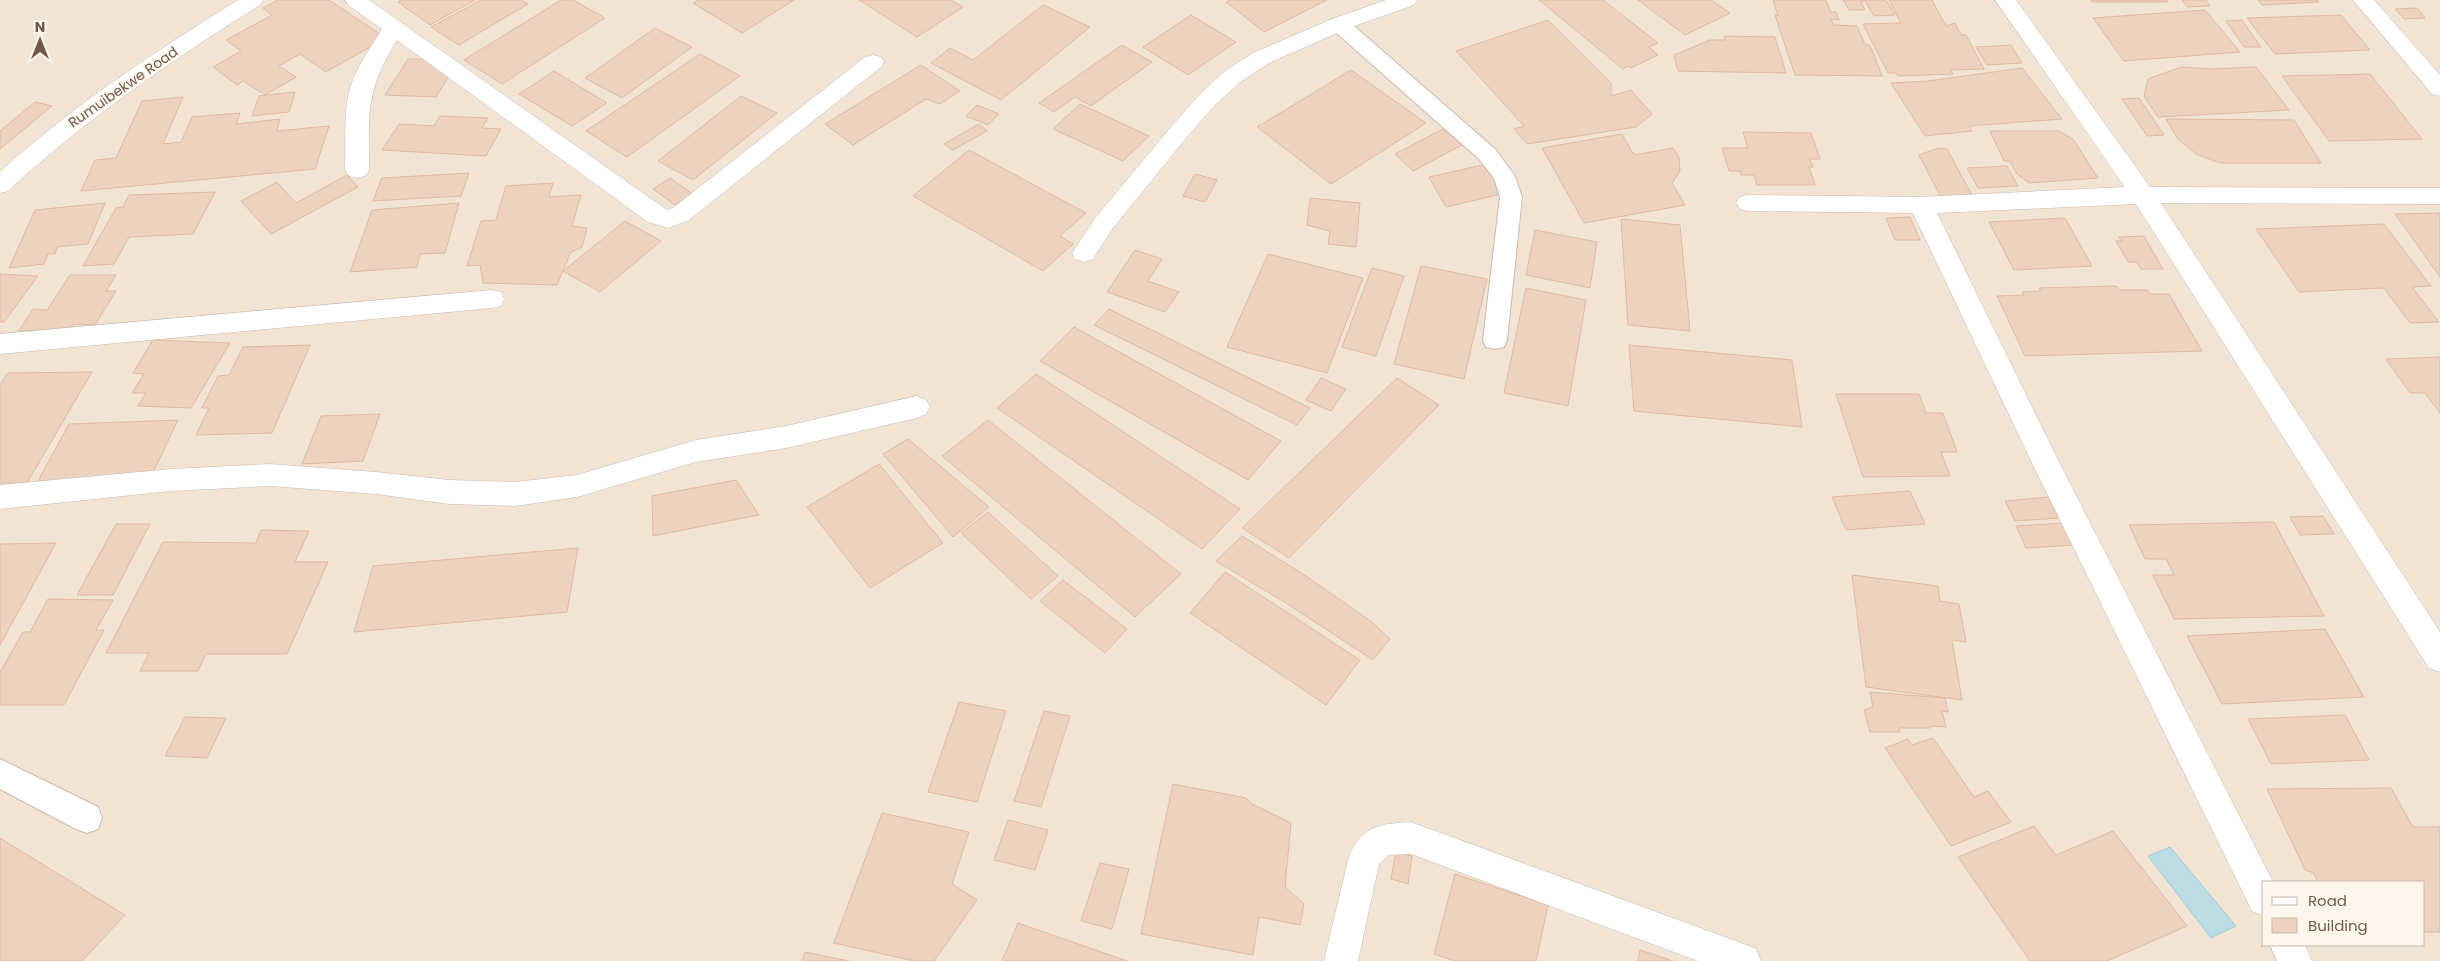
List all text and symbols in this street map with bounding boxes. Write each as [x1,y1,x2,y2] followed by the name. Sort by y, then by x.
[15,15,65,65] north arrow
[35,17,45,37] text: N
[64,42,182,132] street label: Rumuibekwe Road
[2262,881,2425,946] legend
[2308,890,2347,911] text: Road
[2308,915,2368,936] text: Building

